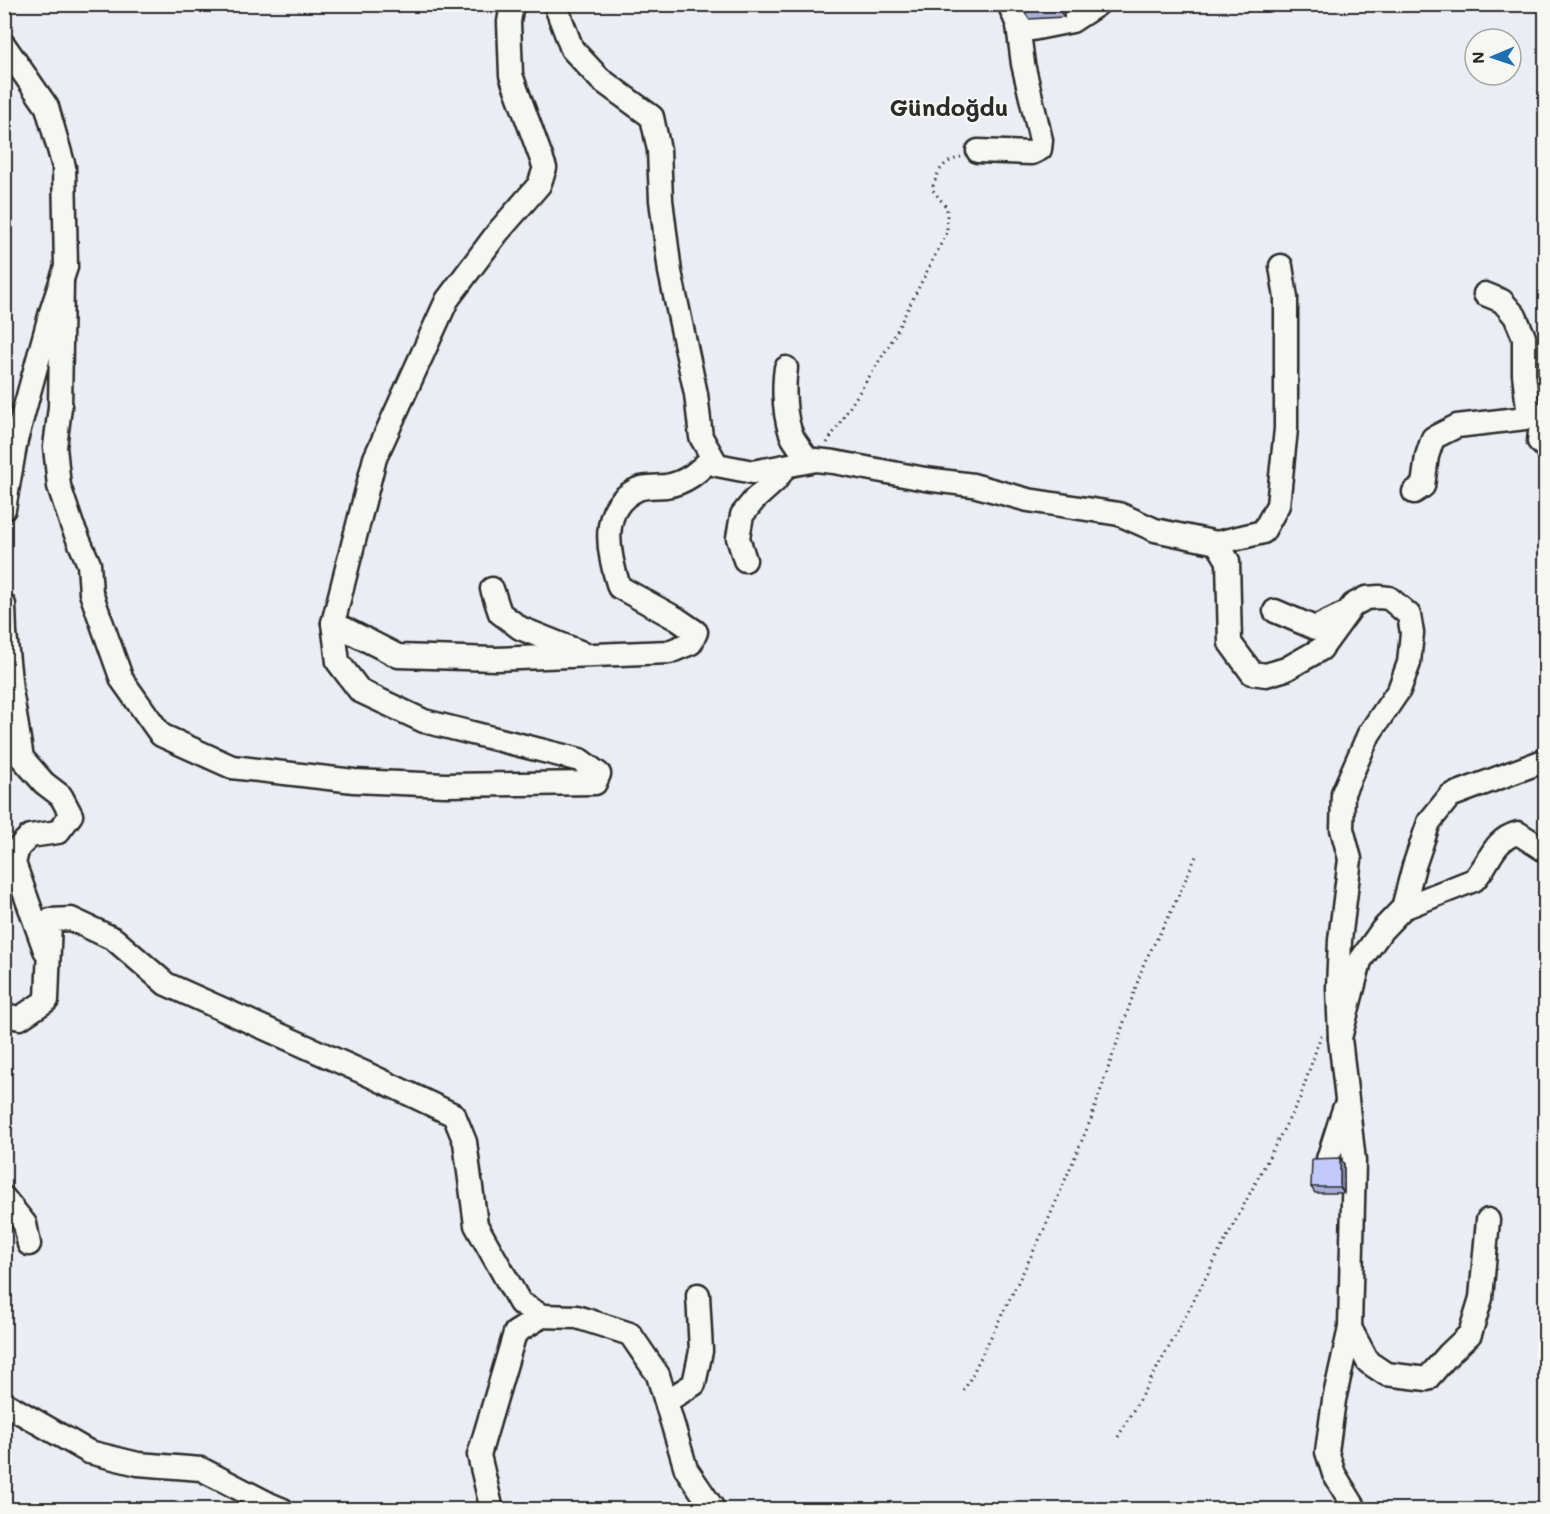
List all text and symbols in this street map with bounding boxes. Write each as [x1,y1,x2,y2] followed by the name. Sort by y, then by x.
[1463,27,1523,87] north arrow
[1467,51,1488,64] text: N
[889,91,1009,122] district label: Gündoğdu

